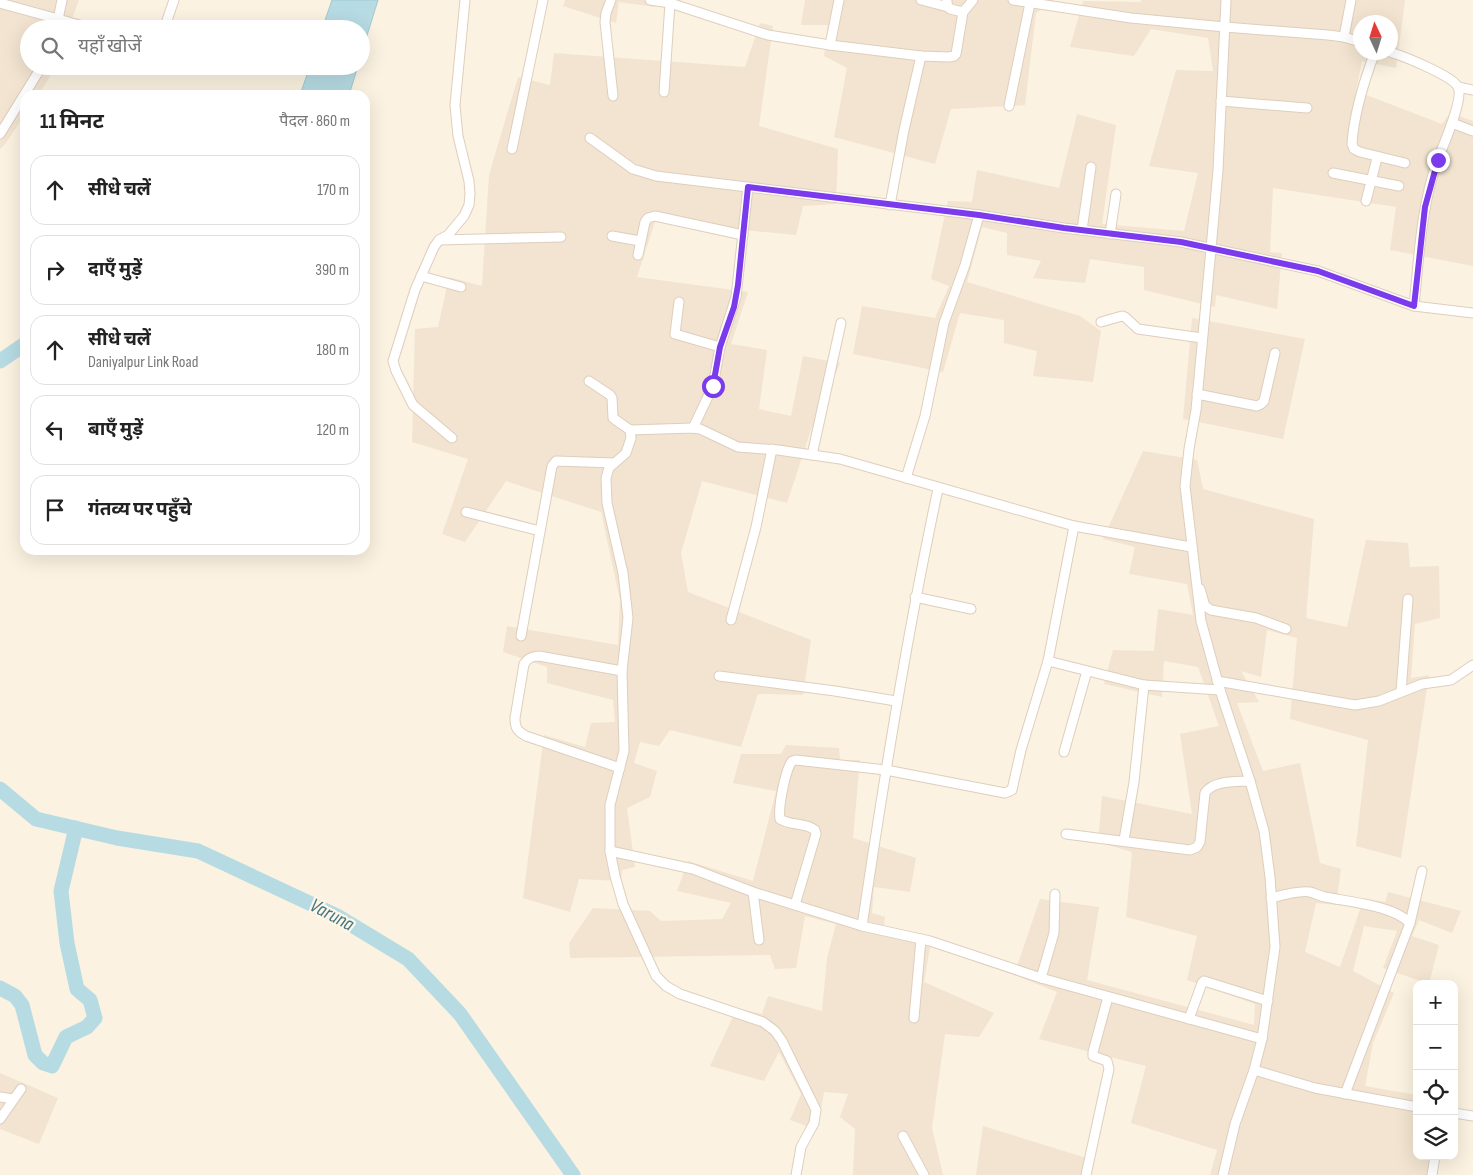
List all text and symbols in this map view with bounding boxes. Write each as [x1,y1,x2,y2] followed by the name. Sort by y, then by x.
[1353,15,1398,60] north arrow
[20,20,370,75] search box
[38,34,66,62] icon: search
[78,35,142,58] text: यहाँ खोजें
[40,109,104,134] text: 11 मिनट
[279,112,350,131] text: पैदल · 860 m
[1427,149,1450,172] route end
[41,176,69,204] icon: ahead
[88,178,151,201] text: सीधे चलें
[317,181,349,200] text: 170 m
[41,256,69,284] icon: right
[88,258,142,281] text: दाएँ मुड़ें
[315,261,349,280] text: 390 m
[88,328,151,351] text: सीधे चलें
[41,336,69,364] icon: ahead
[316,341,349,360] text: 180 m
[88,353,198,372] text: Daniyalpur Link Road
[702,375,725,398] route start
[41,416,69,444] icon: left
[88,418,143,441] text: बाएँ मुड़ें
[317,421,349,440] text: 120 m
[41,496,69,524] icon: arrive
[88,498,192,521] text: गंतव्य पर पहुँचे
[306,893,358,937] water label: Varuna
[1413,980,1458,1160] map controls
[1413,980,1458,1025] button: +
[1413,1025,1458,1070] button: −
[1413,1070,1458,1115] button: locate
[1413,1115,1458,1160] button: layers

